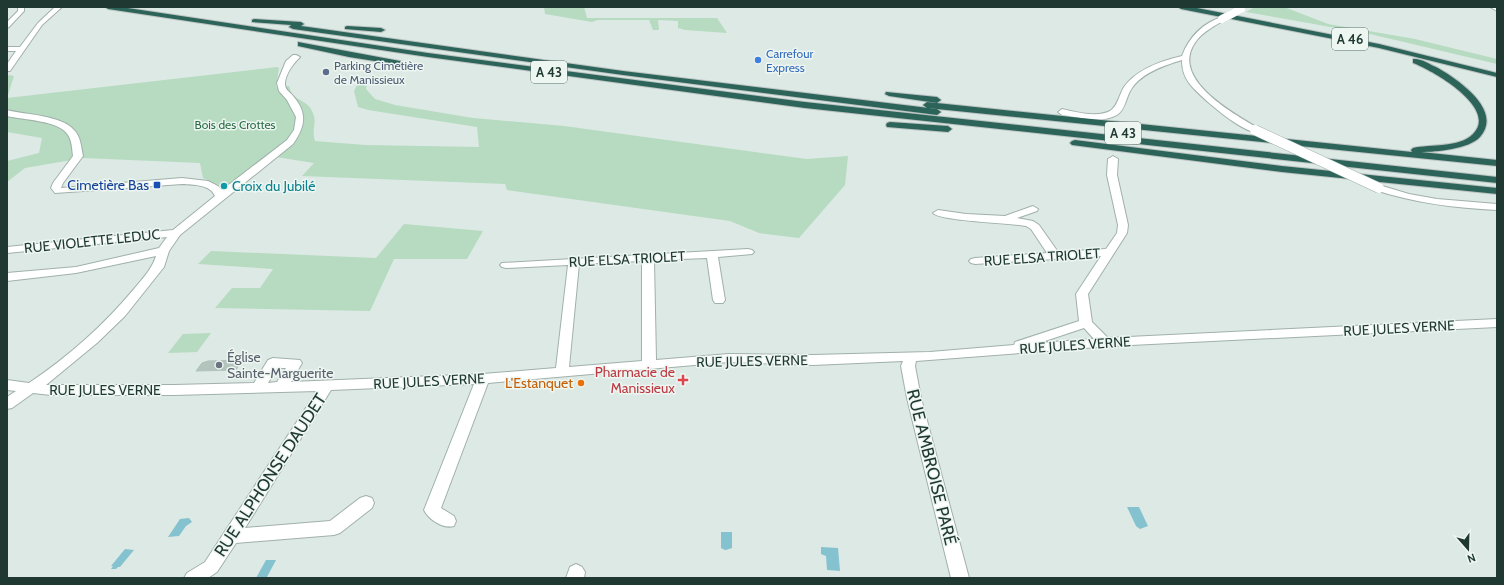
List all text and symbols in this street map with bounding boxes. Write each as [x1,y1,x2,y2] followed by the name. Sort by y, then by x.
[1332,28,1368,50] road number: A 46
[766,46,813,75] place label: Carrefour Express
[753,55,763,65] marker: Carrefour Express
[334,58,423,87] place label: Parking Cimetière de Manissieux
[531,61,567,83] road number: A 43
[321,67,331,77] marker: Parking Cimetière de Manissieux
[194,117,276,132] park label: Bois des Crottes
[1105,122,1141,144] road number: A 43
[67,176,149,194] place label: Cimetière Bas
[232,177,315,195] place label: Croix du Jubilé
[152,180,162,190] marker: Cimetière Bas
[219,181,229,191] marker: Croix du Jubilé
[23,225,161,257] street label: RUE VIOLETTE LEDUC
[983,244,1101,270] street label: RUE ELSA TRIOLET
[568,247,686,271] street label: RUE ELSA TRIOLET
[1343,316,1455,340] street label: RUE JULES VERNE
[1019,332,1132,358] street label: RUE JULES VERNE
[227,348,333,382] place label: Église Sainte-Marguerite
[696,351,808,371] street label: RUE JULES VERNE
[214,360,224,370] marker: Église Sainte-Marguerite
[595,363,675,397] place label: Pharmacie de Manissieux
[373,369,485,393] street label: RUE JULES VERNE
[505,374,573,392] place label: L'Estanquet
[678,375,688,385] marker: Pharmacie de Manissieux
[576,378,586,388] marker: L'Estanquet
[49,381,161,399] street label: RUE JULES VERNE
[903,387,962,547] street label: RUE AMBROISE PARÉ
[210,390,330,560] street label: RUE ALPHONSE DAUDET
[1448,529,1488,569] north arrow
[1465,550,1477,566] text: N

